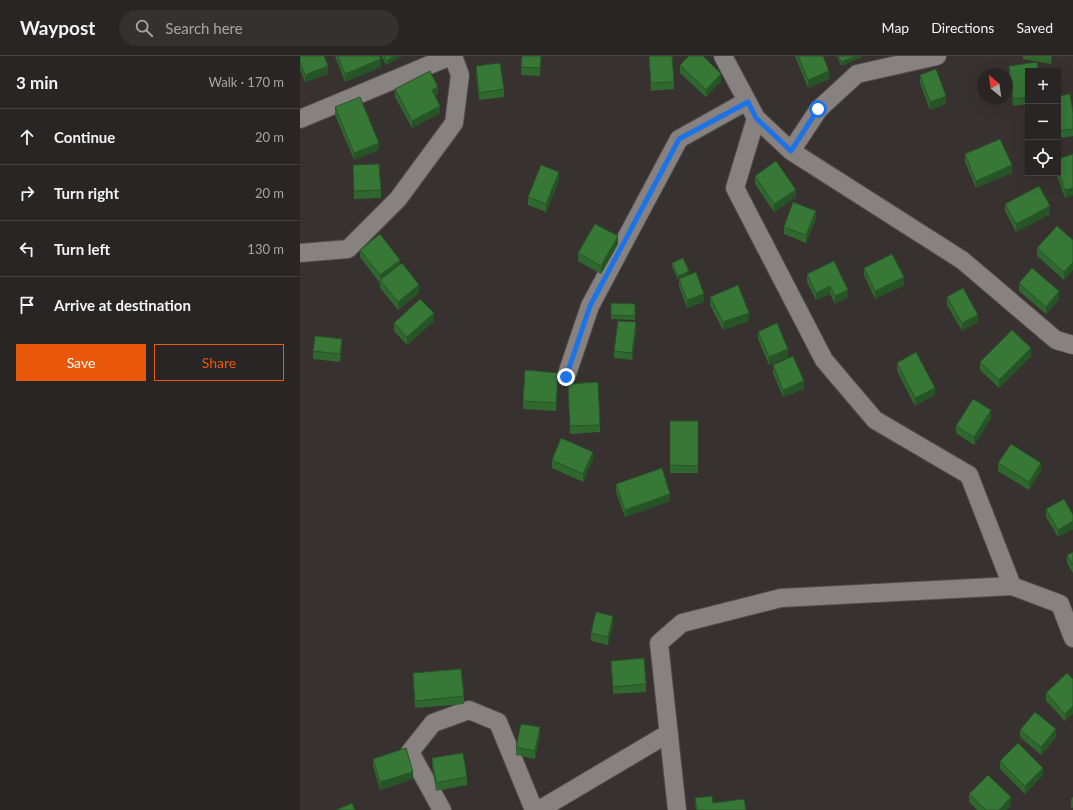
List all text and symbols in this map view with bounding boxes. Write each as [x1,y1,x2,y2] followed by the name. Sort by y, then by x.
[119,10,399,46] search box
[20,16,95,39] text: Waypost
[133,17,155,39] icon: search
[165,19,243,37] text: Search here
[882,19,909,36] text: Map
[931,19,994,36] text: Directions
[1016,19,1053,36] text: Saved
[977,68,1013,104] north arrow
[1025,68,1061,176] map controls
[1025,68,1061,104] button: +
[16,72,58,93] text: 3 min
[208,74,284,90] text: Walk · 170 m
[809,100,827,118] route start
[1025,104,1061,140] button: −
[16,126,38,148] icon: ahead
[54,128,115,146] text: Continue
[255,129,284,145] text: 20 m
[1025,140,1061,176] button: locate
[16,182,38,204] icon: right
[54,184,119,202] text: Turn right
[255,185,284,201] text: 20 m
[16,238,38,260] icon: left
[54,240,110,258] text: Turn left
[247,241,284,257] text: 130 m
[16,294,38,316] icon: arrive
[54,296,191,314] text: Arrive at destination
[16,344,146,381] button: Save
[154,344,284,381] button: Share
[557,368,575,386] route end

